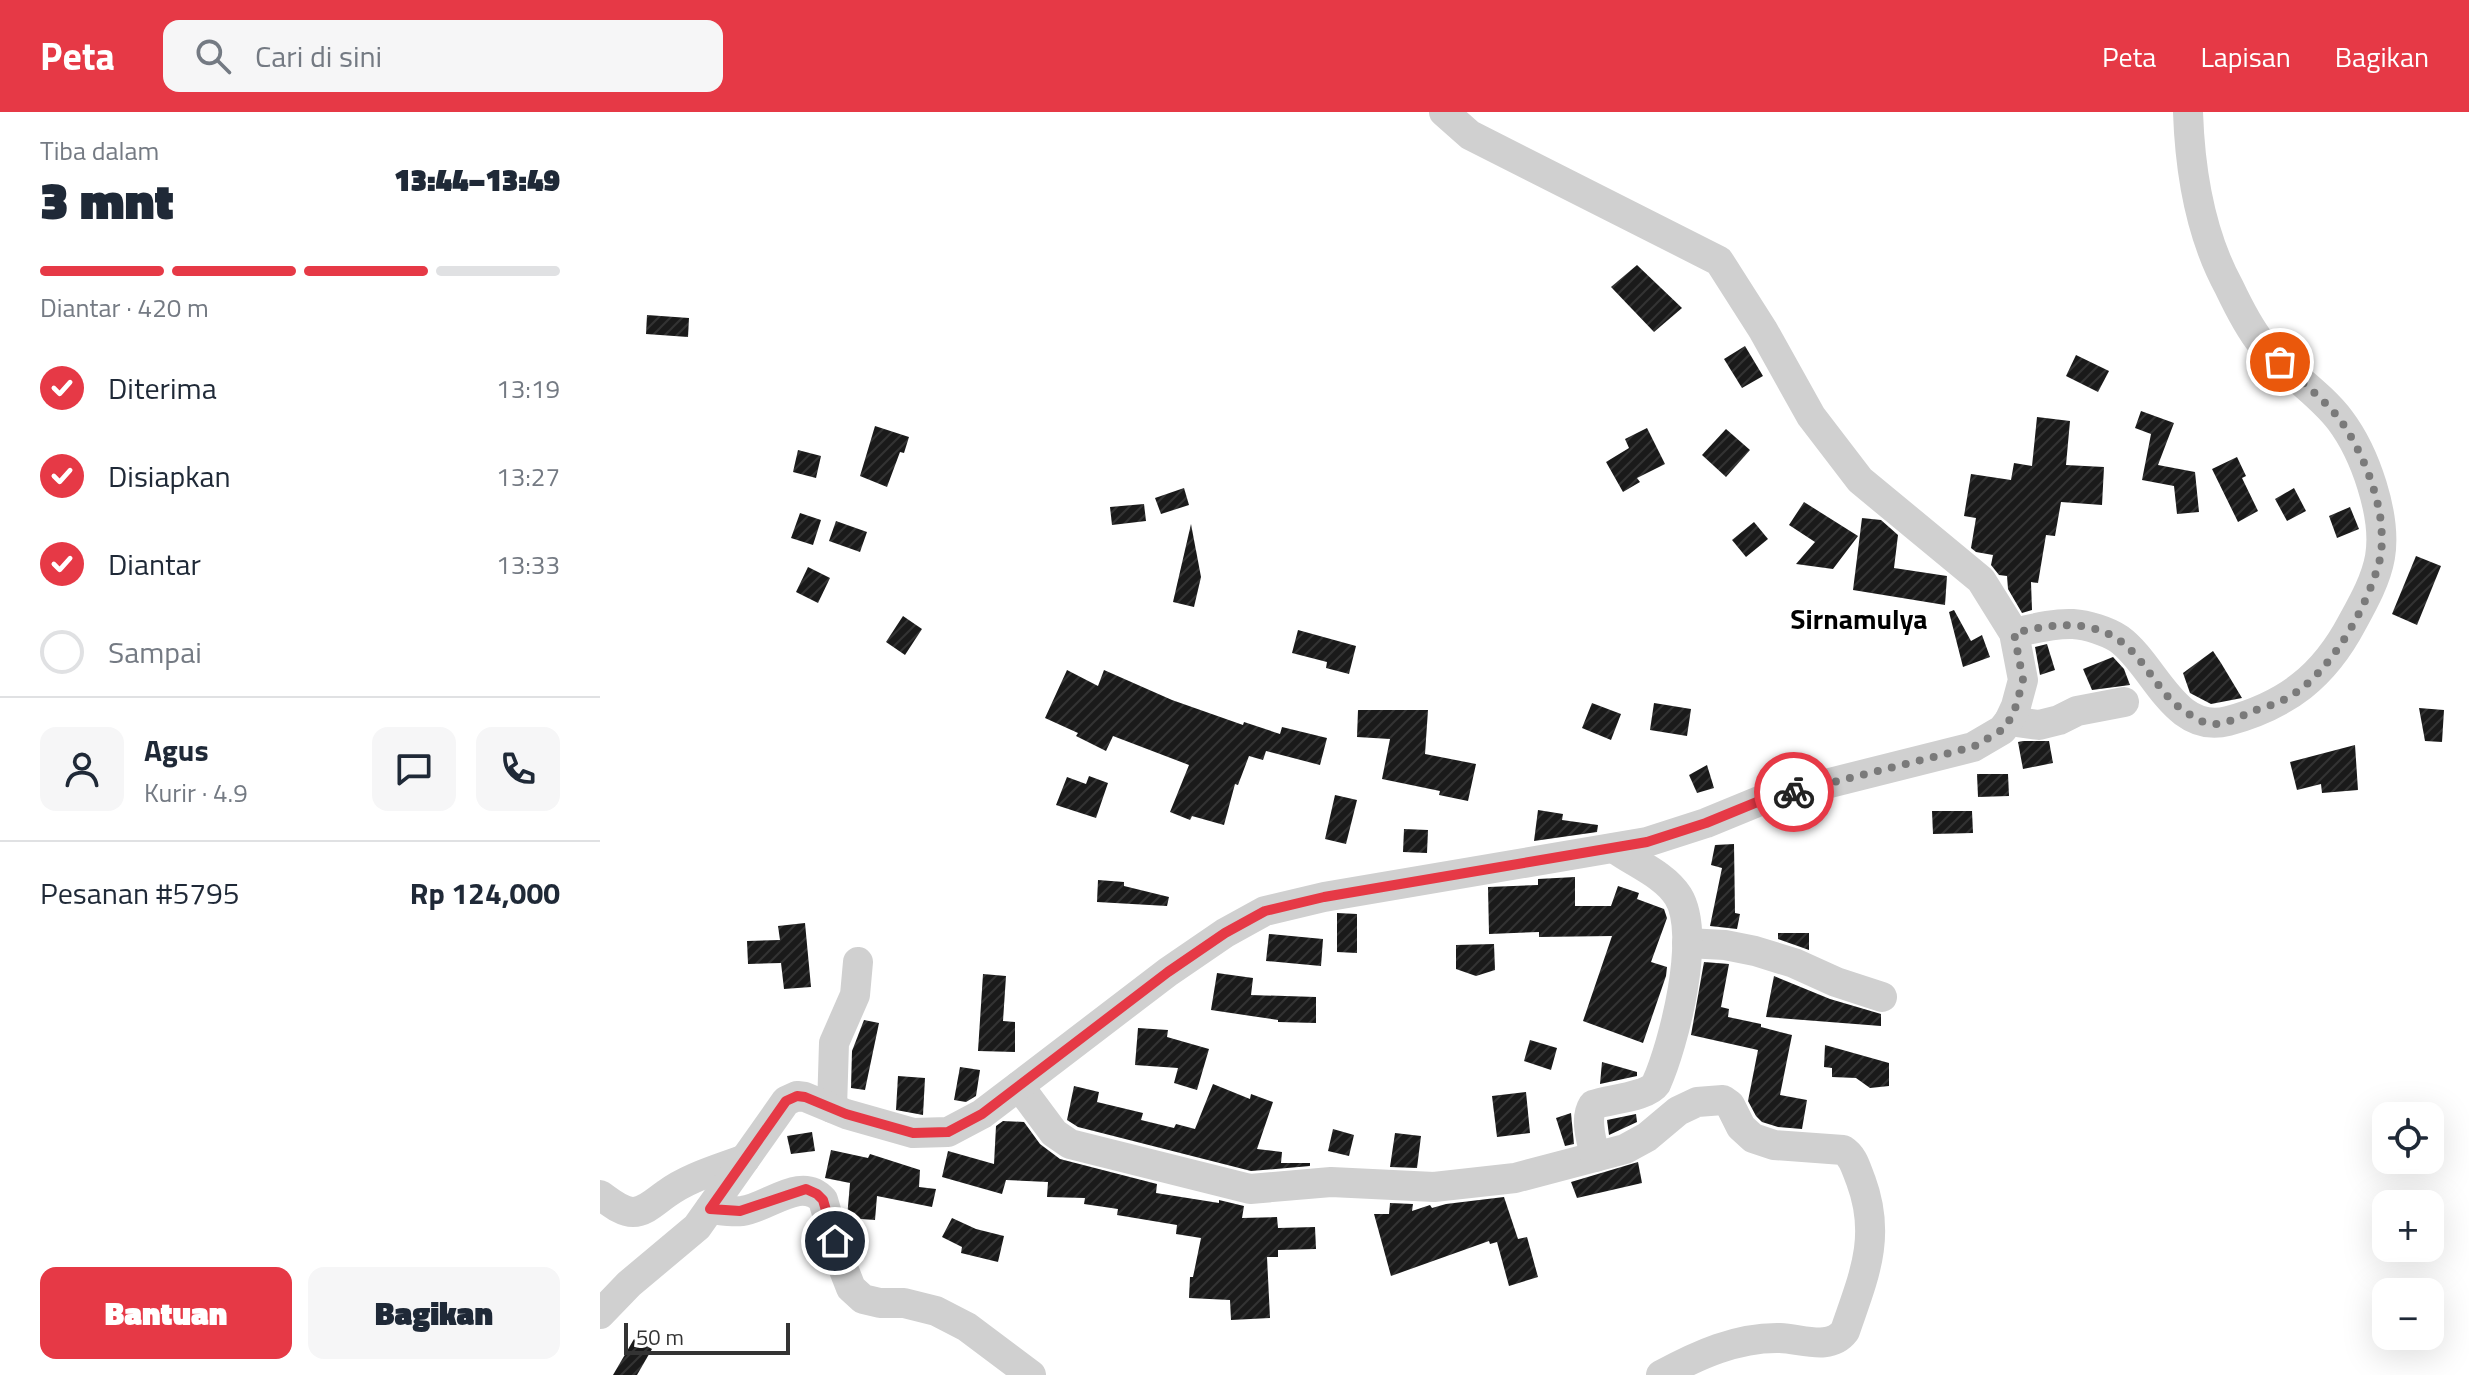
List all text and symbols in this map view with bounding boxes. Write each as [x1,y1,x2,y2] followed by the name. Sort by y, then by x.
[163,20,723,92] search box
[40,27,115,85] text: Peta
[255,33,382,79] text: Cari di sini
[191,34,235,78] icon: search
[2102,35,2156,78] text: Peta
[2200,35,2291,78] text: Lapisan
[2335,35,2429,78] text: Bagikan
[40,131,159,170] text: Tiba dalam
[394,157,560,203] text: 13:44–13:49
[40,160,174,239] text: 3 mnt
[40,288,209,327] text: Diantar · 420 m
[2246,328,2314,396] pin
[2258,340,2302,384] icon: bag
[108,365,217,411] text: Diterima
[40,366,84,410] icon: check
[496,369,560,408] text: 13:19
[108,453,231,499] text: Disiapkan
[40,454,84,498] icon: check
[496,457,560,496] text: 13:27
[108,541,201,587] text: Diantar
[40,542,84,586] icon: check
[496,545,560,584] text: 13:33
[1790,597,1928,640] district label: Sirnamulya
[108,629,202,675] text: Sampai
[40,727,124,811] button: person
[144,727,209,773] text: Agus
[372,727,456,811] button: chat
[476,727,560,811] button: phone
[1754,752,1834,832] courier
[1772,770,1816,814] icon: bike
[144,773,248,812] text: Kurir · 4.9
[40,870,240,916] text: Pesanan #5795
[410,870,560,916] text: Rp 124,000
[2372,1102,2444,1350] map controls
[2372,1102,2444,1174] button: locate
[2372,1190,2444,1262] button: +
[801,1207,869,1275] pin
[813,1219,857,1263] icon: home
[40,1267,292,1359] button: Bantuan
[308,1267,560,1359] button: Bagikan
[2372,1278,2444,1350] button: −
[624,1319,790,1355] scale bar
[636,1320,684,1354] text: 50 m

